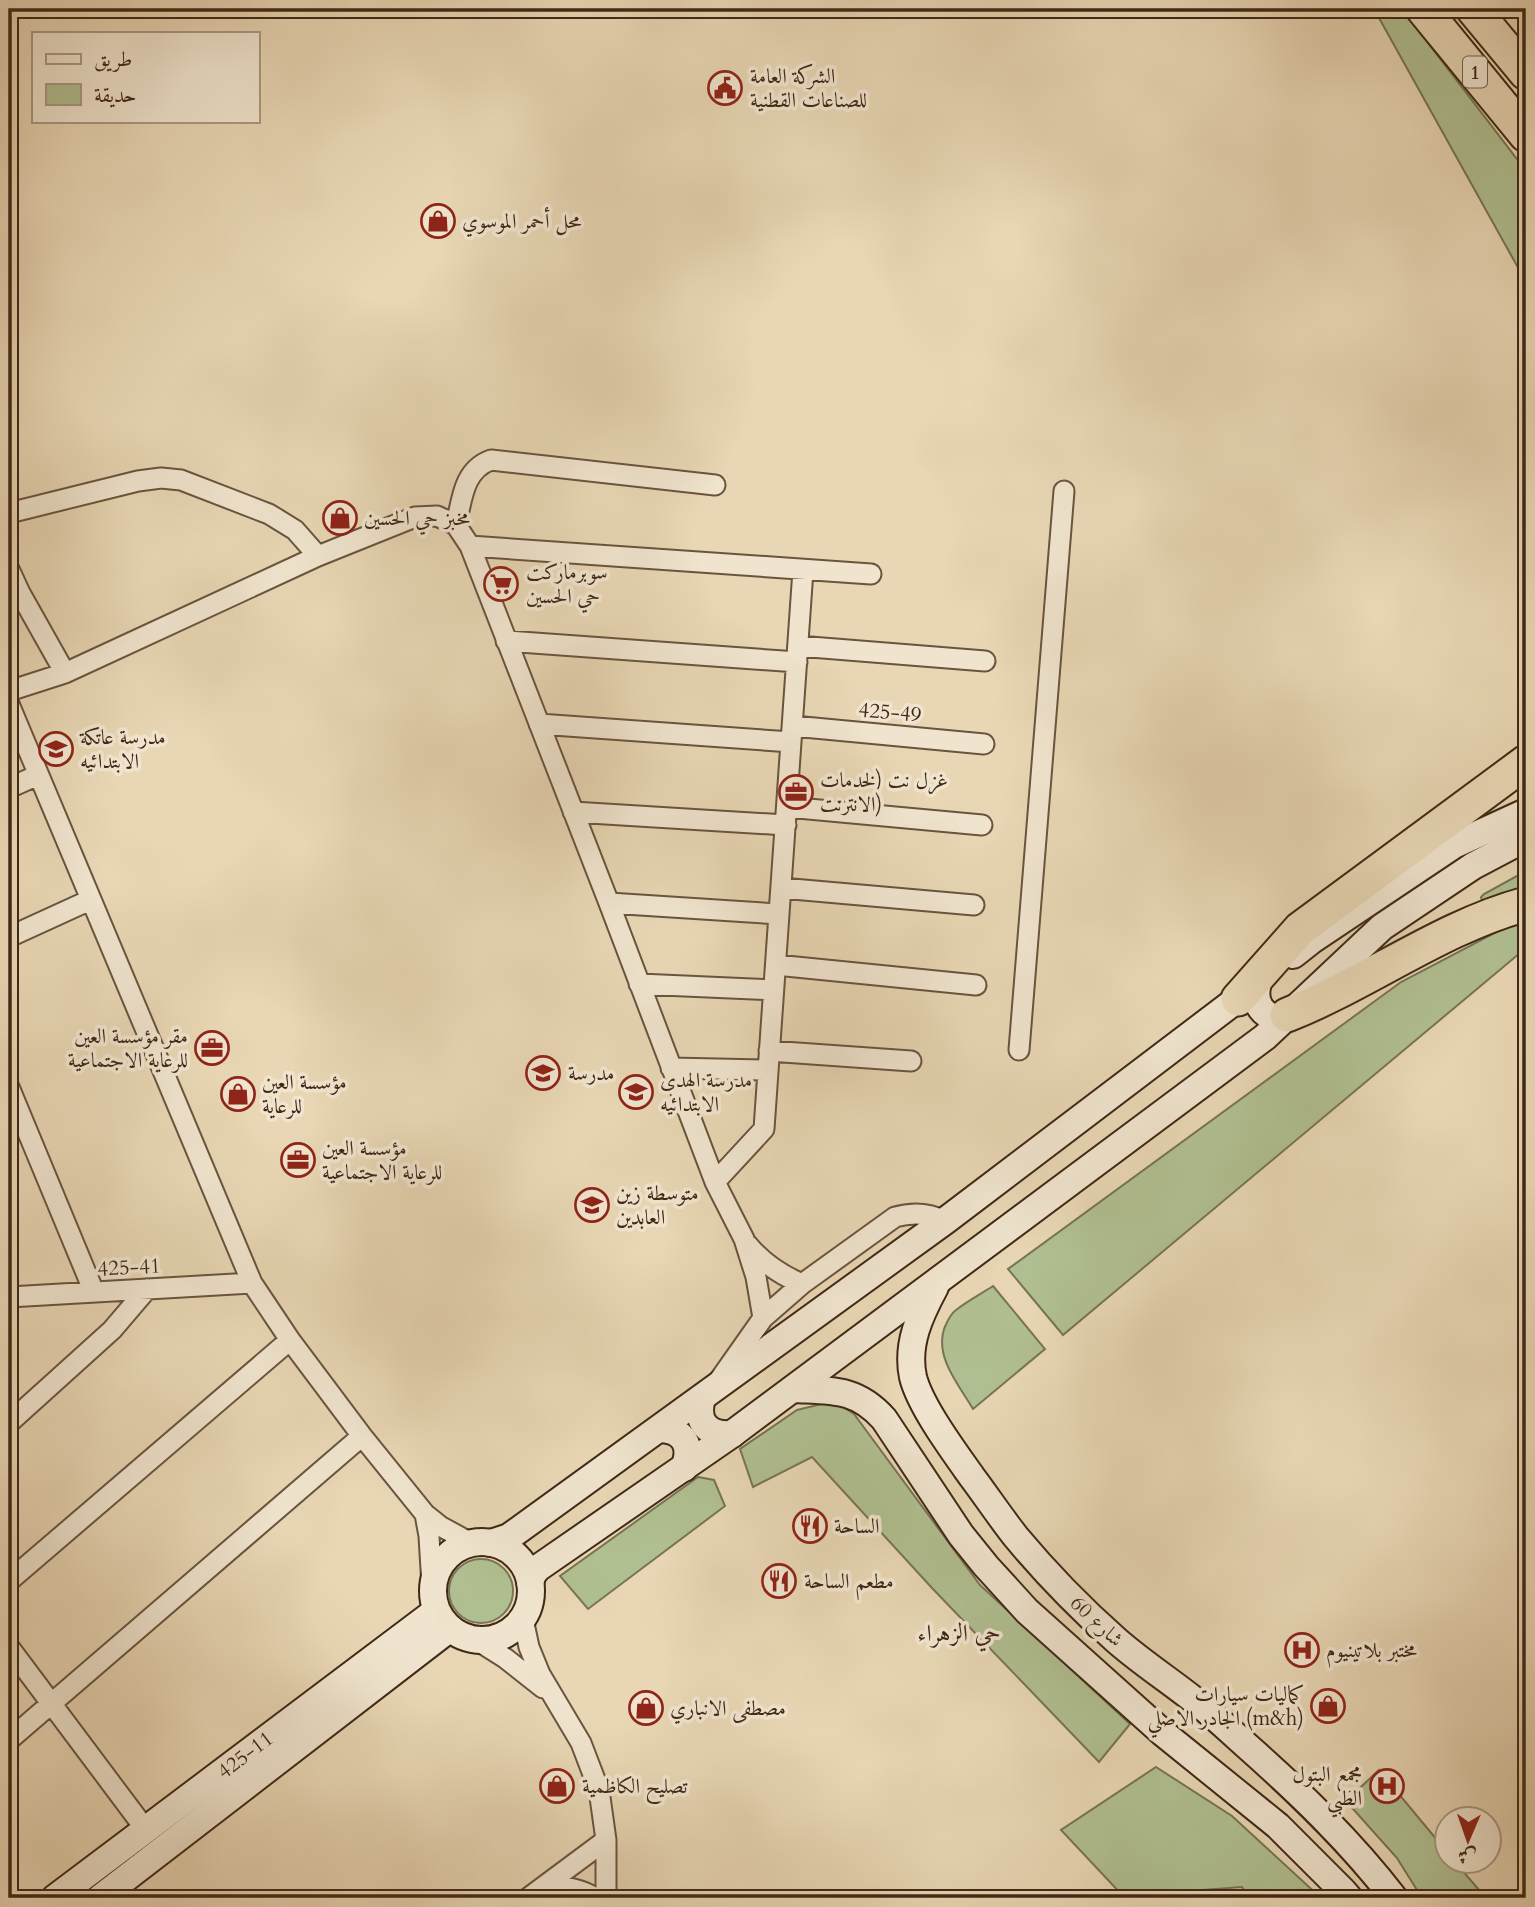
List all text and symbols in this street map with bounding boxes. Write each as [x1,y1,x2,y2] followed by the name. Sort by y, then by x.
[32,32,259,122] legend
[94,45,132,74] text: طريق
[1463,57,1487,88] road number: 1
[750,62,867,115] place label: الشركة العامة للصناعات القطنية
[706,69,744,107] public building icon: الشركة العامة للصناعات القطنية
[94,81,137,110] text: حديقة
[419,202,457,240] shop icon: محل أحمر الموسوي
[462,206,582,237] place label: محل أحمر الموسوي
[321,499,359,537] shop icon: مخبز حي الحسين
[364,504,470,535] place label: مخبز حي الحسين
[526,558,608,613] place label: سوبرماركت حي الحسين
[482,565,520,603] supermarket icon: سوبرماركت حي الحسين
[857,695,923,730] street label: 425-49
[79,723,166,776] place label: مدرسة عاتكة الابتدائيه
[37,730,75,768] school or university icon: مدرسة عاتكة الابتدائيه
[820,766,948,819] place label: غزل نت (لخدمات الانترنت)
[777,773,815,811] office icon: غزل نت (لخدمات الانترنت)
[68,1022,188,1075] place label: مقر مؤسسة العين للرعاية الاجتماعية
[193,1029,231,1067] office icon: مقر مؤسسة العين للرعاية الاجتماعية
[524,1054,562,1092] school or university icon: مدرسة
[568,1059,614,1088] place label: مدرسة
[660,1066,752,1119] place label: مدرسة الهدى الابتدائيه
[262,1068,347,1121] place label: مؤسسة العين للرعاية
[617,1073,655,1111] school or university icon: مدرسة الهدى الابتدائيه
[219,1075,257,1113] shop icon: مؤسسة العين للرعاية
[322,1134,442,1187] place label: مؤسسة العين للرعاية الاجتماعية
[279,1141,317,1179] office icon: مؤسسة العين للرعاية الاجتماعية
[616,1179,699,1232] place label: متوسطة زين العابدين
[573,1186,611,1224] school or university icon: متوسطة زين العابدين
[97,1251,161,1284] street label: 425-41
[791,1507,829,1545] restaurant icon: الساحة
[834,1512,880,1541] place label: الساحة
[760,1562,798,1600] restaurant icon: مطعم الساحة
[804,1567,894,1601] place label: مطعم الساحة
[1061,1589,1130,1656] street label: شارع 60
[917,1617,1001,1652] district label: حي الزهراء
[1283,1631,1321,1669] hospital icon: مختبر بلاتينيوم
[1326,1636,1417,1668] place label: مختبر بلاتينيوم
[1147,1680,1304,1738] place label: كماليات سيارات الجادر الاصلي (m&h)
[1309,1687,1347,1725] shop icon: كماليات سيارات الجادر الاصلي (m&h)
[627,1689,665,1727] shop icon: مصطفى الانباري
[670,1694,786,1724] place label: مصطفى الانباري
[211,1725,279,1786] street label: 425-11
[1292,1760,1362,1818] place label: مجمع البتول الطبي
[538,1767,576,1805] shop icon: تصليح الكاظمية
[1368,1767,1406,1805] hospital icon: مجمع البتول الطبي
[582,1772,688,1805] place label: تصليح الكاظمية
[1434,1806,1504,1876] north arrow
[1458,1843,1477,1869] text: ش

